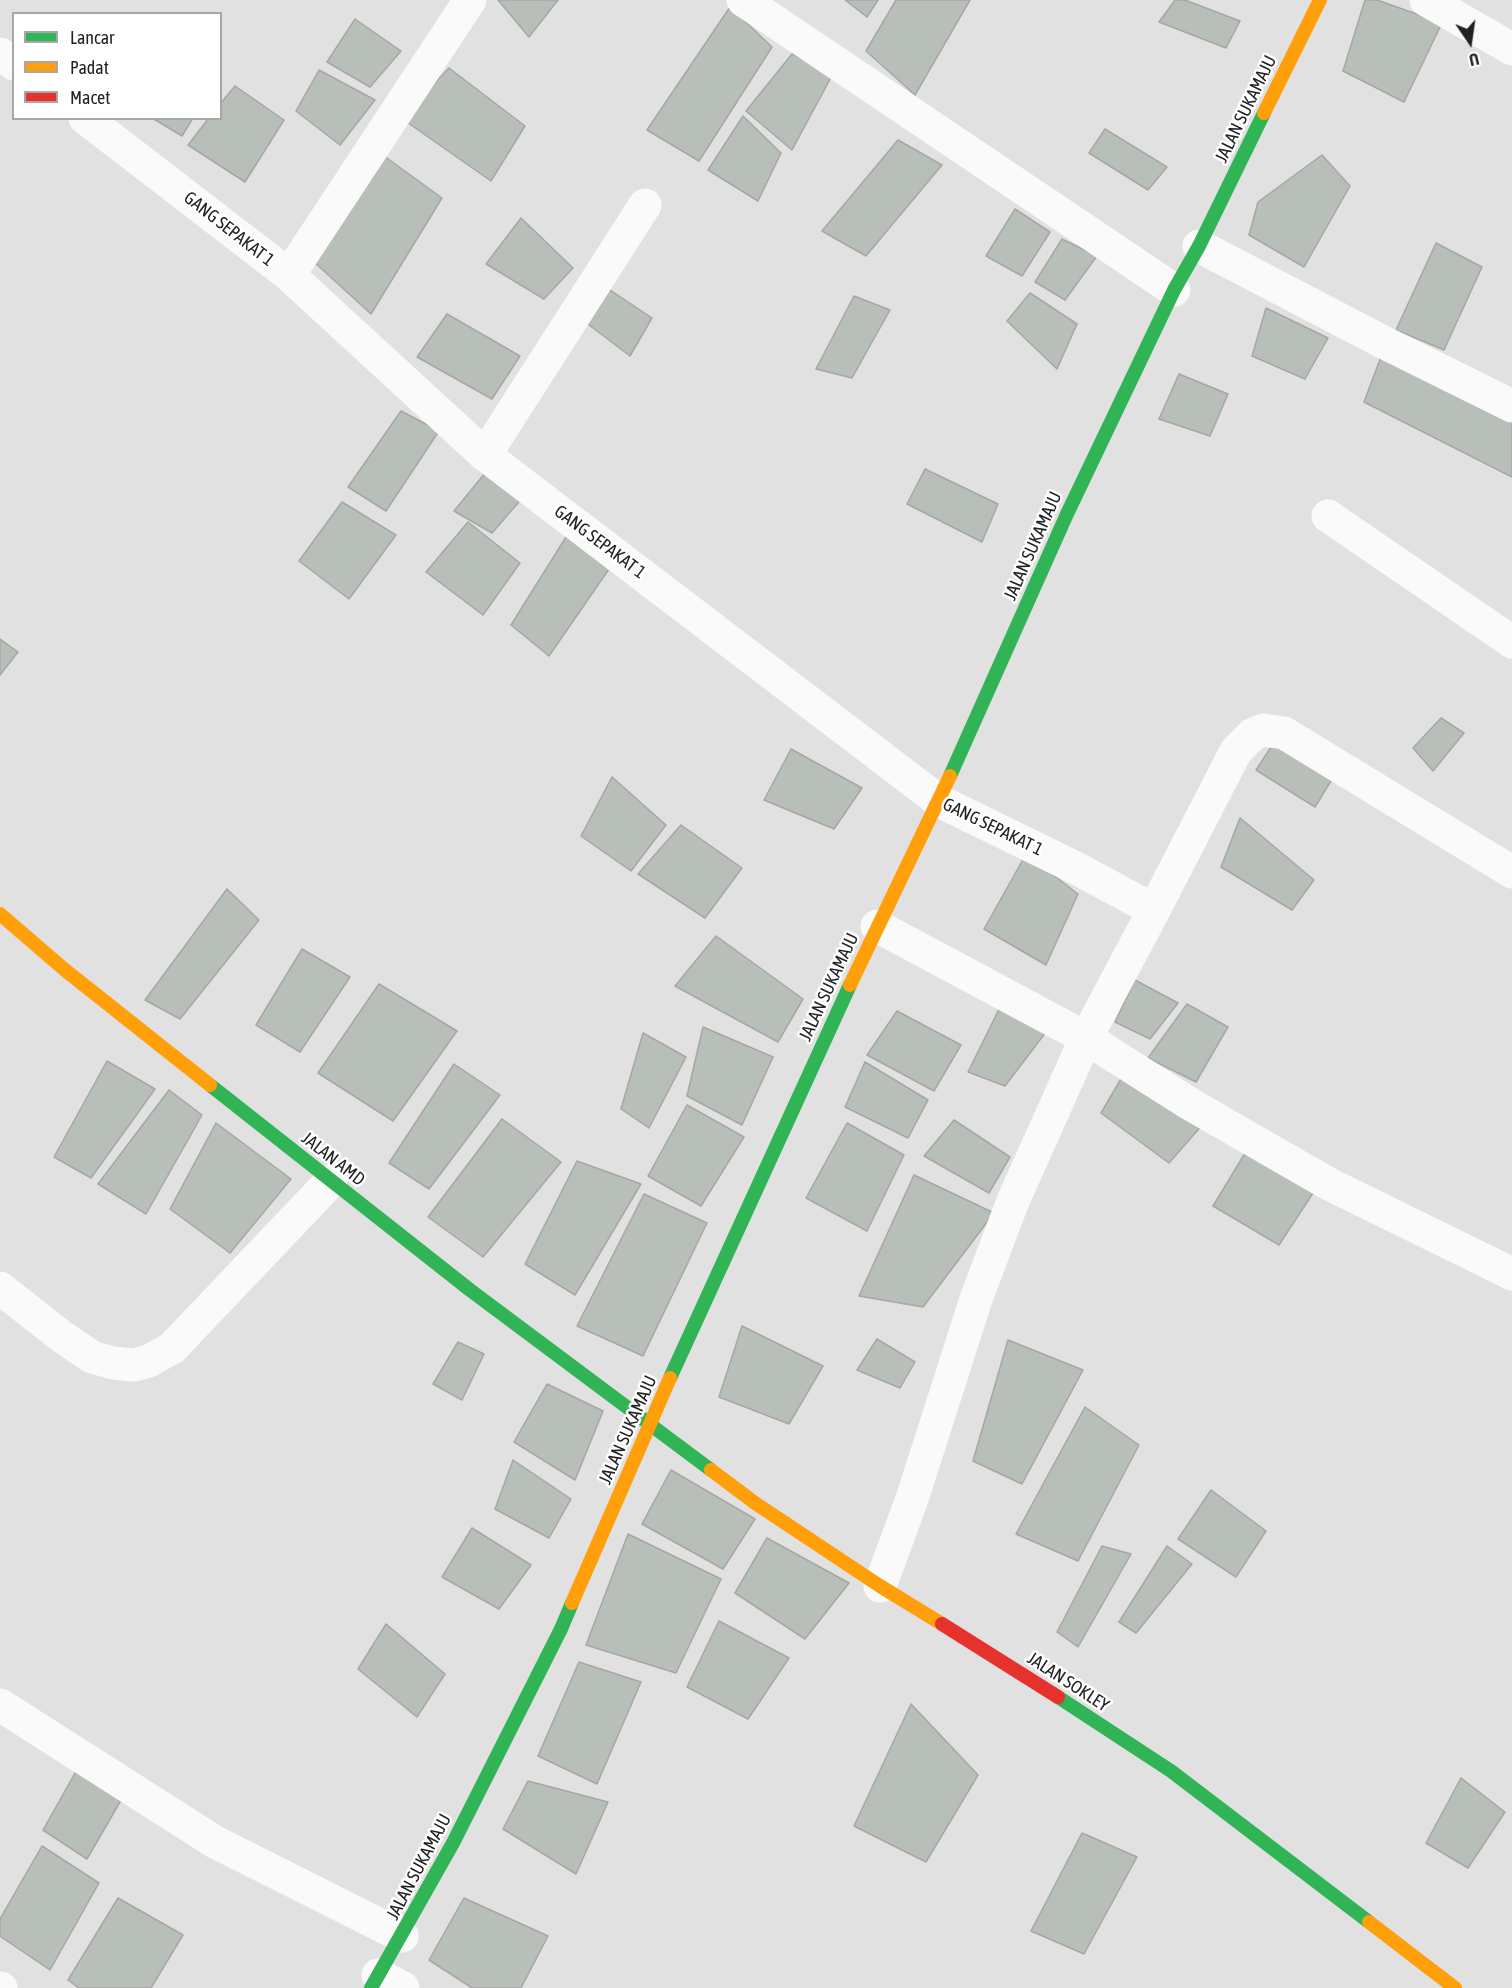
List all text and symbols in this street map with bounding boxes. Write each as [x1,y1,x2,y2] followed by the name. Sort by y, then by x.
[12,12,222,120] legend
[1440,12,1500,72] north arrow
[70,27,114,48] text: Lancar
[1467,50,1481,69] text: U
[1211,52,1281,166] street label: JALAN SUKAMAJU
[70,57,109,78] text: Padat
[70,87,110,108] text: Macet
[179,187,279,271] street label: GANG SEPAKAT 1
[999,488,1067,604] street label: JALAN SUKAMAJU
[550,501,650,583] street label: GANG SEPAKAT 1
[939,793,1047,861] street label: GANG SEPAKAT 1
[795,930,863,1044] street label: JALAN SUKAMAJU
[297,1128,369,1190] street label: JALAN AMD
[594,1372,662,1488] street label: JALAN SUKAMAJU
[1023,1648,1113,1716] street label: JALAN SOKLEY
[382,1810,456,1924] street label: JALAN SUKAMAJU

